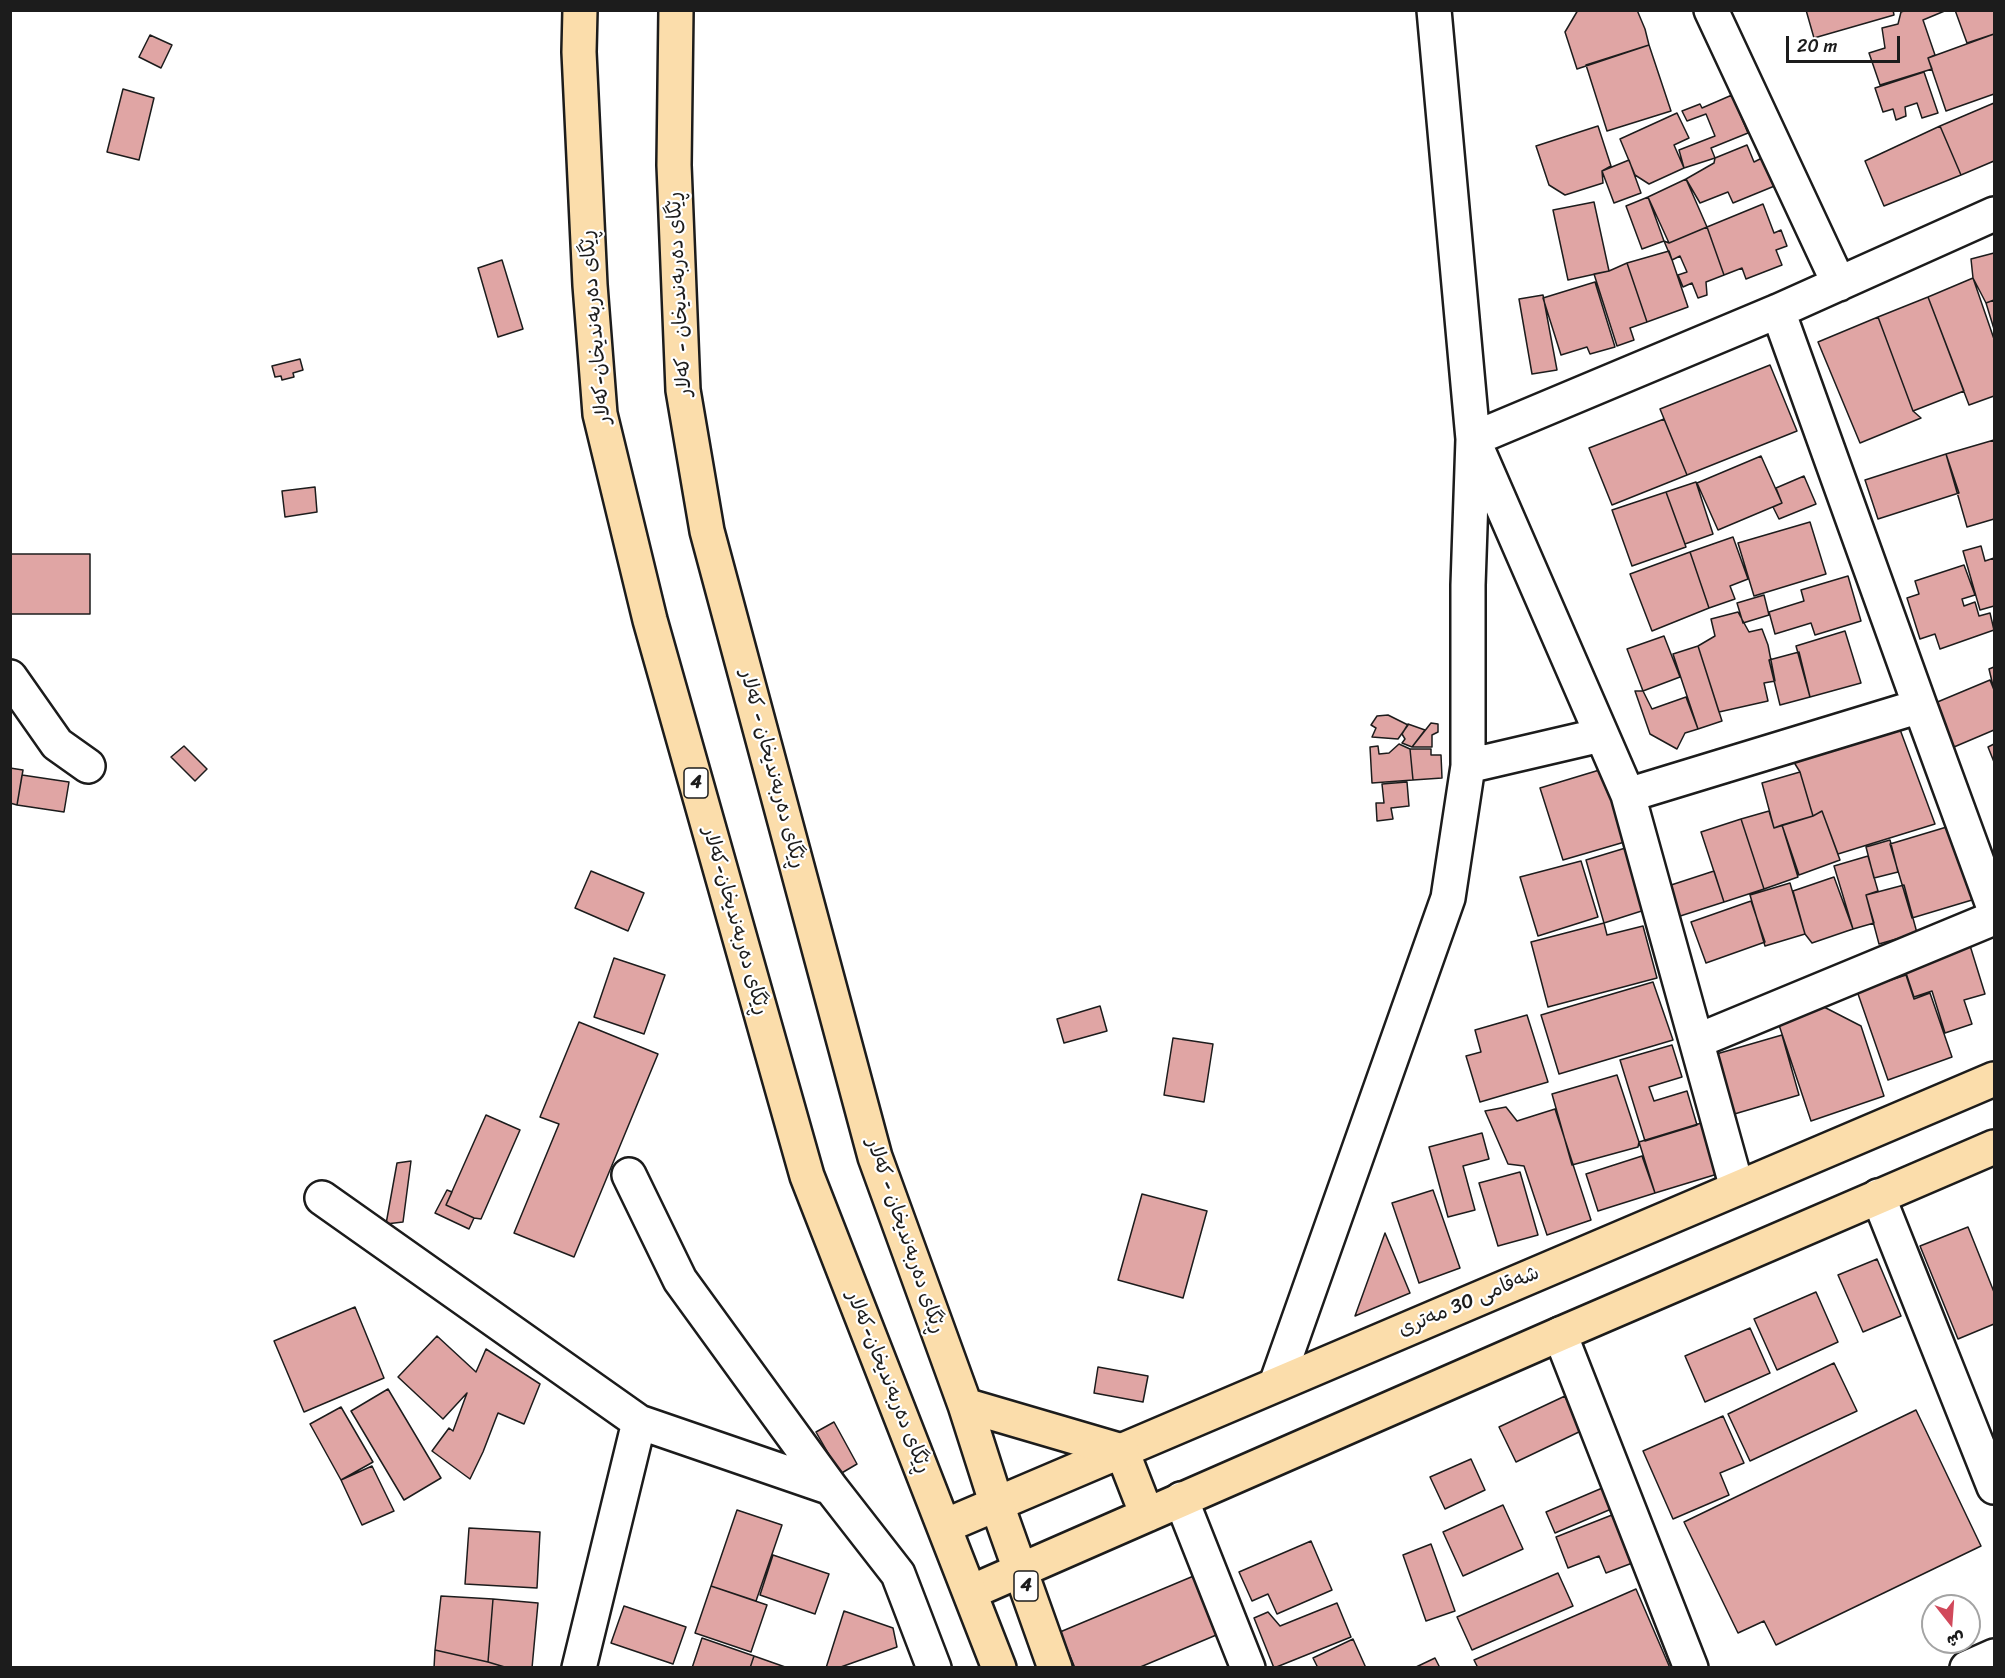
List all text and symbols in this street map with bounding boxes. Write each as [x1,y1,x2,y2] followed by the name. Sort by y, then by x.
[1789,24,1903,62] scale bar
[1797,30,1837,62] text: 20 m
[663,191,697,397] street label: ڕێگای دەربەندیخان - کەلار
[576,229,616,425] street label: ڕێگای دەربەندیخان-کەلار
[734,667,810,871] street label: ڕێگای دەربەندیخان - کەلار
[684,768,708,798] road number: 4
[697,824,773,1018] street label: ڕێگای دەربەندیخان-کەلار
[860,1135,950,1337] street label: ڕێگای دەربەندیخان - کەلار
[1395,1261,1543,1343] street label: شەقامی 30 مەتری
[840,1287,936,1477] street label: ڕێگای دەربەندیخان-کەلار
[1014,1571,1038,1601] road number: 4
[1921,1594,1981,1654] north arrow
[1943,1623,1968,1656] text: ش

